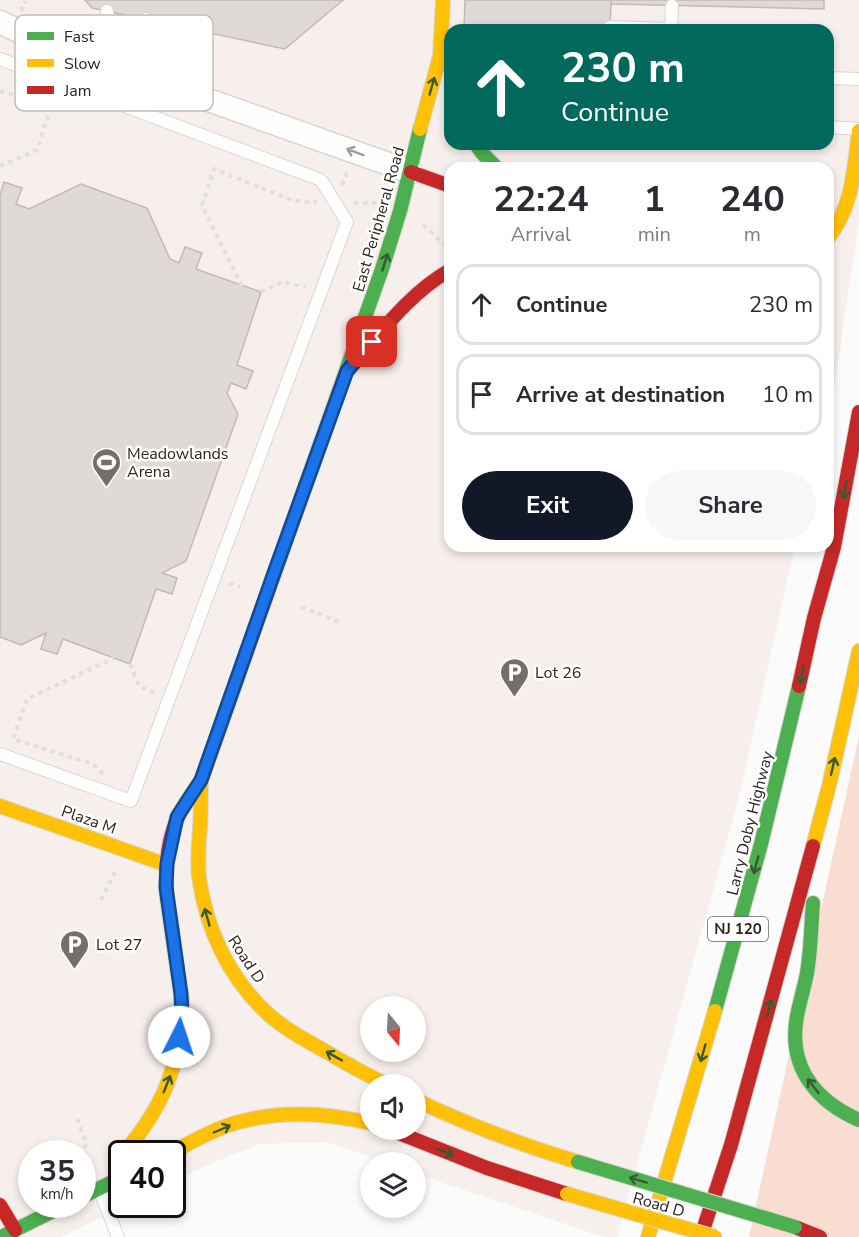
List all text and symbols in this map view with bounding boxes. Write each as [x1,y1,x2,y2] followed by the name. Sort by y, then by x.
[15,15,213,111] legend
[64,26,95,48] text: Fast
[561,40,685,97] text: 230 m
[462,48,540,126] icon: ahead
[64,53,101,75] text: Slow
[427,77,438,96] one-way arrow
[63,80,91,102] text: Jam
[561,94,669,131] text: Continue
[348,144,410,294] street label: East Peripheral Road
[347,145,365,156] one-way arrow
[493,175,589,224] text: 22:24
[643,175,665,224] text: 1
[720,175,785,224] text: 240
[511,221,571,248] text: Arrival
[638,221,671,248] text: min
[744,221,761,248] text: m
[380,253,391,272] one-way arrow
[465,288,498,321] icon: ahead
[516,290,607,320] text: Continue
[749,290,813,320] text: 230 m
[346,316,397,367] pin
[355,325,388,358] icon: arrive
[465,378,498,411] icon: arrive
[516,380,725,410] text: Arrive at destination
[762,380,813,410] text: 10 m
[127,443,229,483] place label: Meadowlands Arena
[90,446,122,488] sports icon: Meadowlands Arena
[462,471,633,540] button: Exit
[645,471,816,540] button: Share
[839,480,850,500] one-way arrow
[498,656,530,698] parking icon: Lot 26
[535,662,581,684] place label: Lot 26
[795,666,807,685] one-way arrow
[721,748,779,898] street label: Larry Doby Highway
[828,756,840,775] one-way arrow
[58,800,119,840] street label: Plaza M
[749,855,761,874] one-way arrow
[201,908,212,927] one-way arrow
[708,917,768,941] road number: NJ 120
[59,928,91,970] parking icon: Lot 27
[222,931,270,988] street label: Road D
[96,934,142,956] place label: Lot 27
[360,996,426,1062] north arrow
[360,996,426,1218] map controls
[764,999,776,1018] one-way arrow
[147,1005,211,1069] position arrow
[697,1043,708,1062] one-way arrow
[326,1050,344,1061] one-way arrow
[360,1074,426,1140] button: sound
[162,1076,173,1094] one-way arrow
[806,1078,819,1094] one-way arrow
[212,1123,230,1134] one-way arrow
[108,1140,186,1218] speed limit sign: 40
[435,1147,453,1158] one-way arrow
[39,1151,75,1192] text: 35
[360,1152,426,1218] button: layers
[629,1174,648,1185] one-way arrow
[40,1184,74,1204] text: km/h
[630,1187,687,1223] street label: Road D

